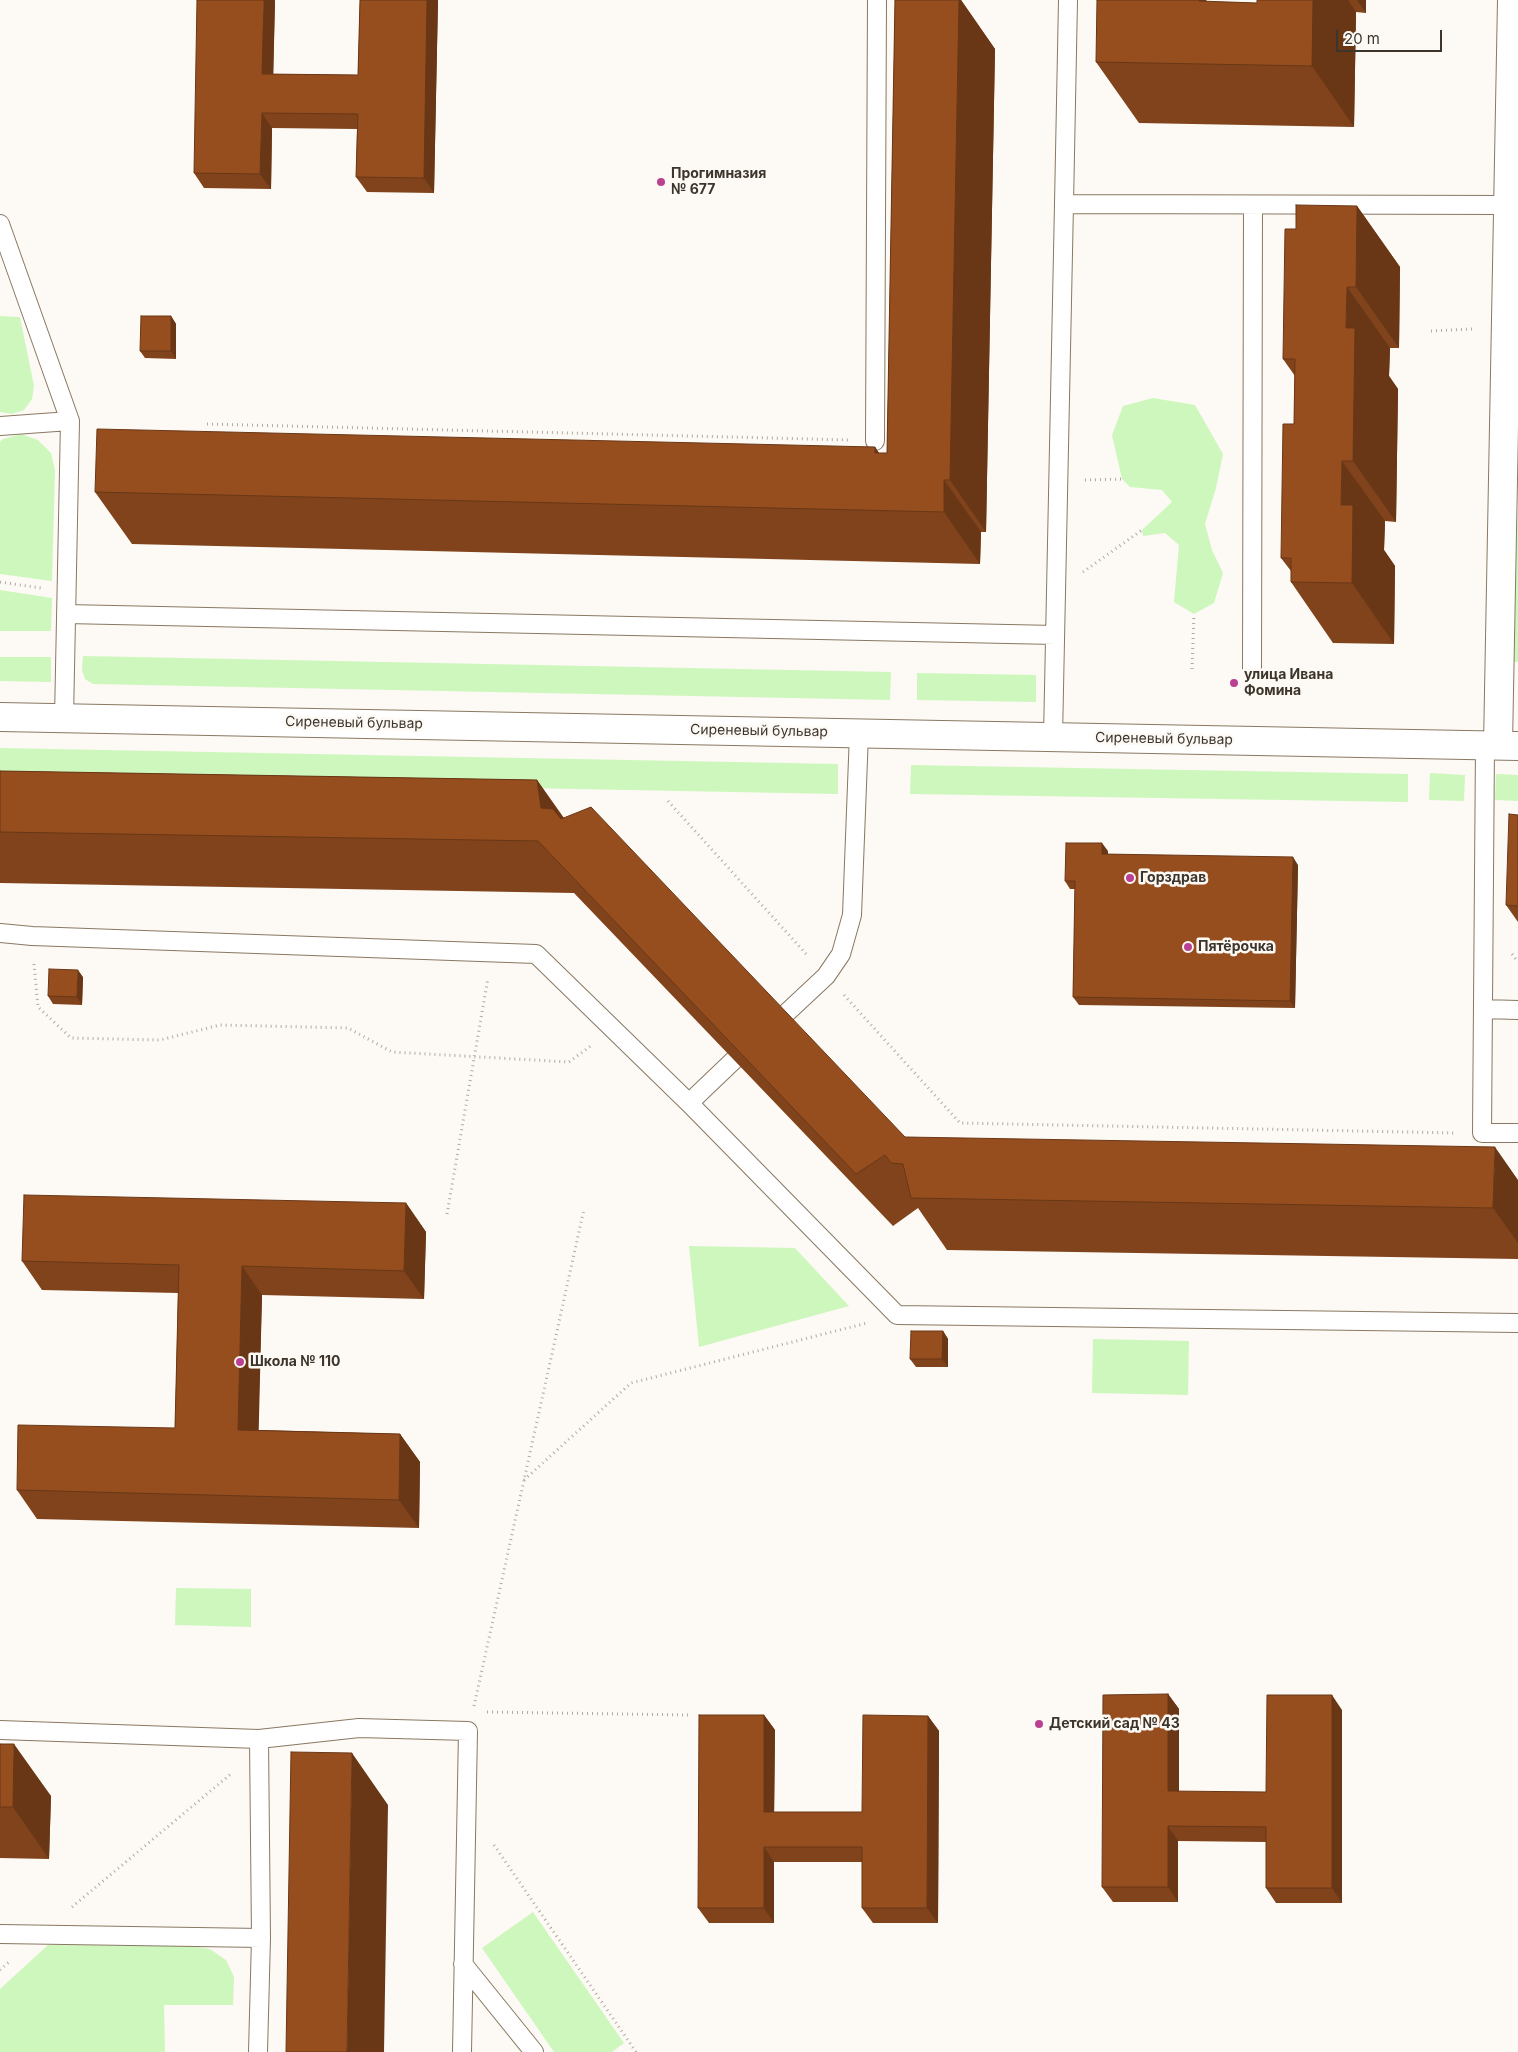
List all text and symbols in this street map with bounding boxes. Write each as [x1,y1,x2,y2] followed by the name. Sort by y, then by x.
[1338,20,1444,52] scale bar
[1344,29,1380,48] text: 20 m
[671,166,766,198] place label: Прогимназия № 677
[655,176,667,188] marker: Прогимназия № 677
[1244,667,1333,700] place label: улица Ивана Фомина
[1228,677,1240,689] marker: улица Ивана Фомина
[285,713,423,733] street label: Сиреневый бульвар
[690,721,828,741] street label: Сиреневый бульвар
[1095,729,1233,749] street label: Сиреневый бульвар
[1140,870,1206,886] place label: Горздрав
[1124,872,1136,884] marker: Горздрав
[1198,939,1274,955] place label: Пятёрочка
[1182,941,1194,953] marker: Пятёрочка
[250,1354,340,1370] place label: Школа № 110
[234,1356,246,1368] marker: Школа № 110
[1049,1716,1180,1732] place label: Детский сад № 43
[1033,1718,1045,1730] marker: Детский сад № 43

